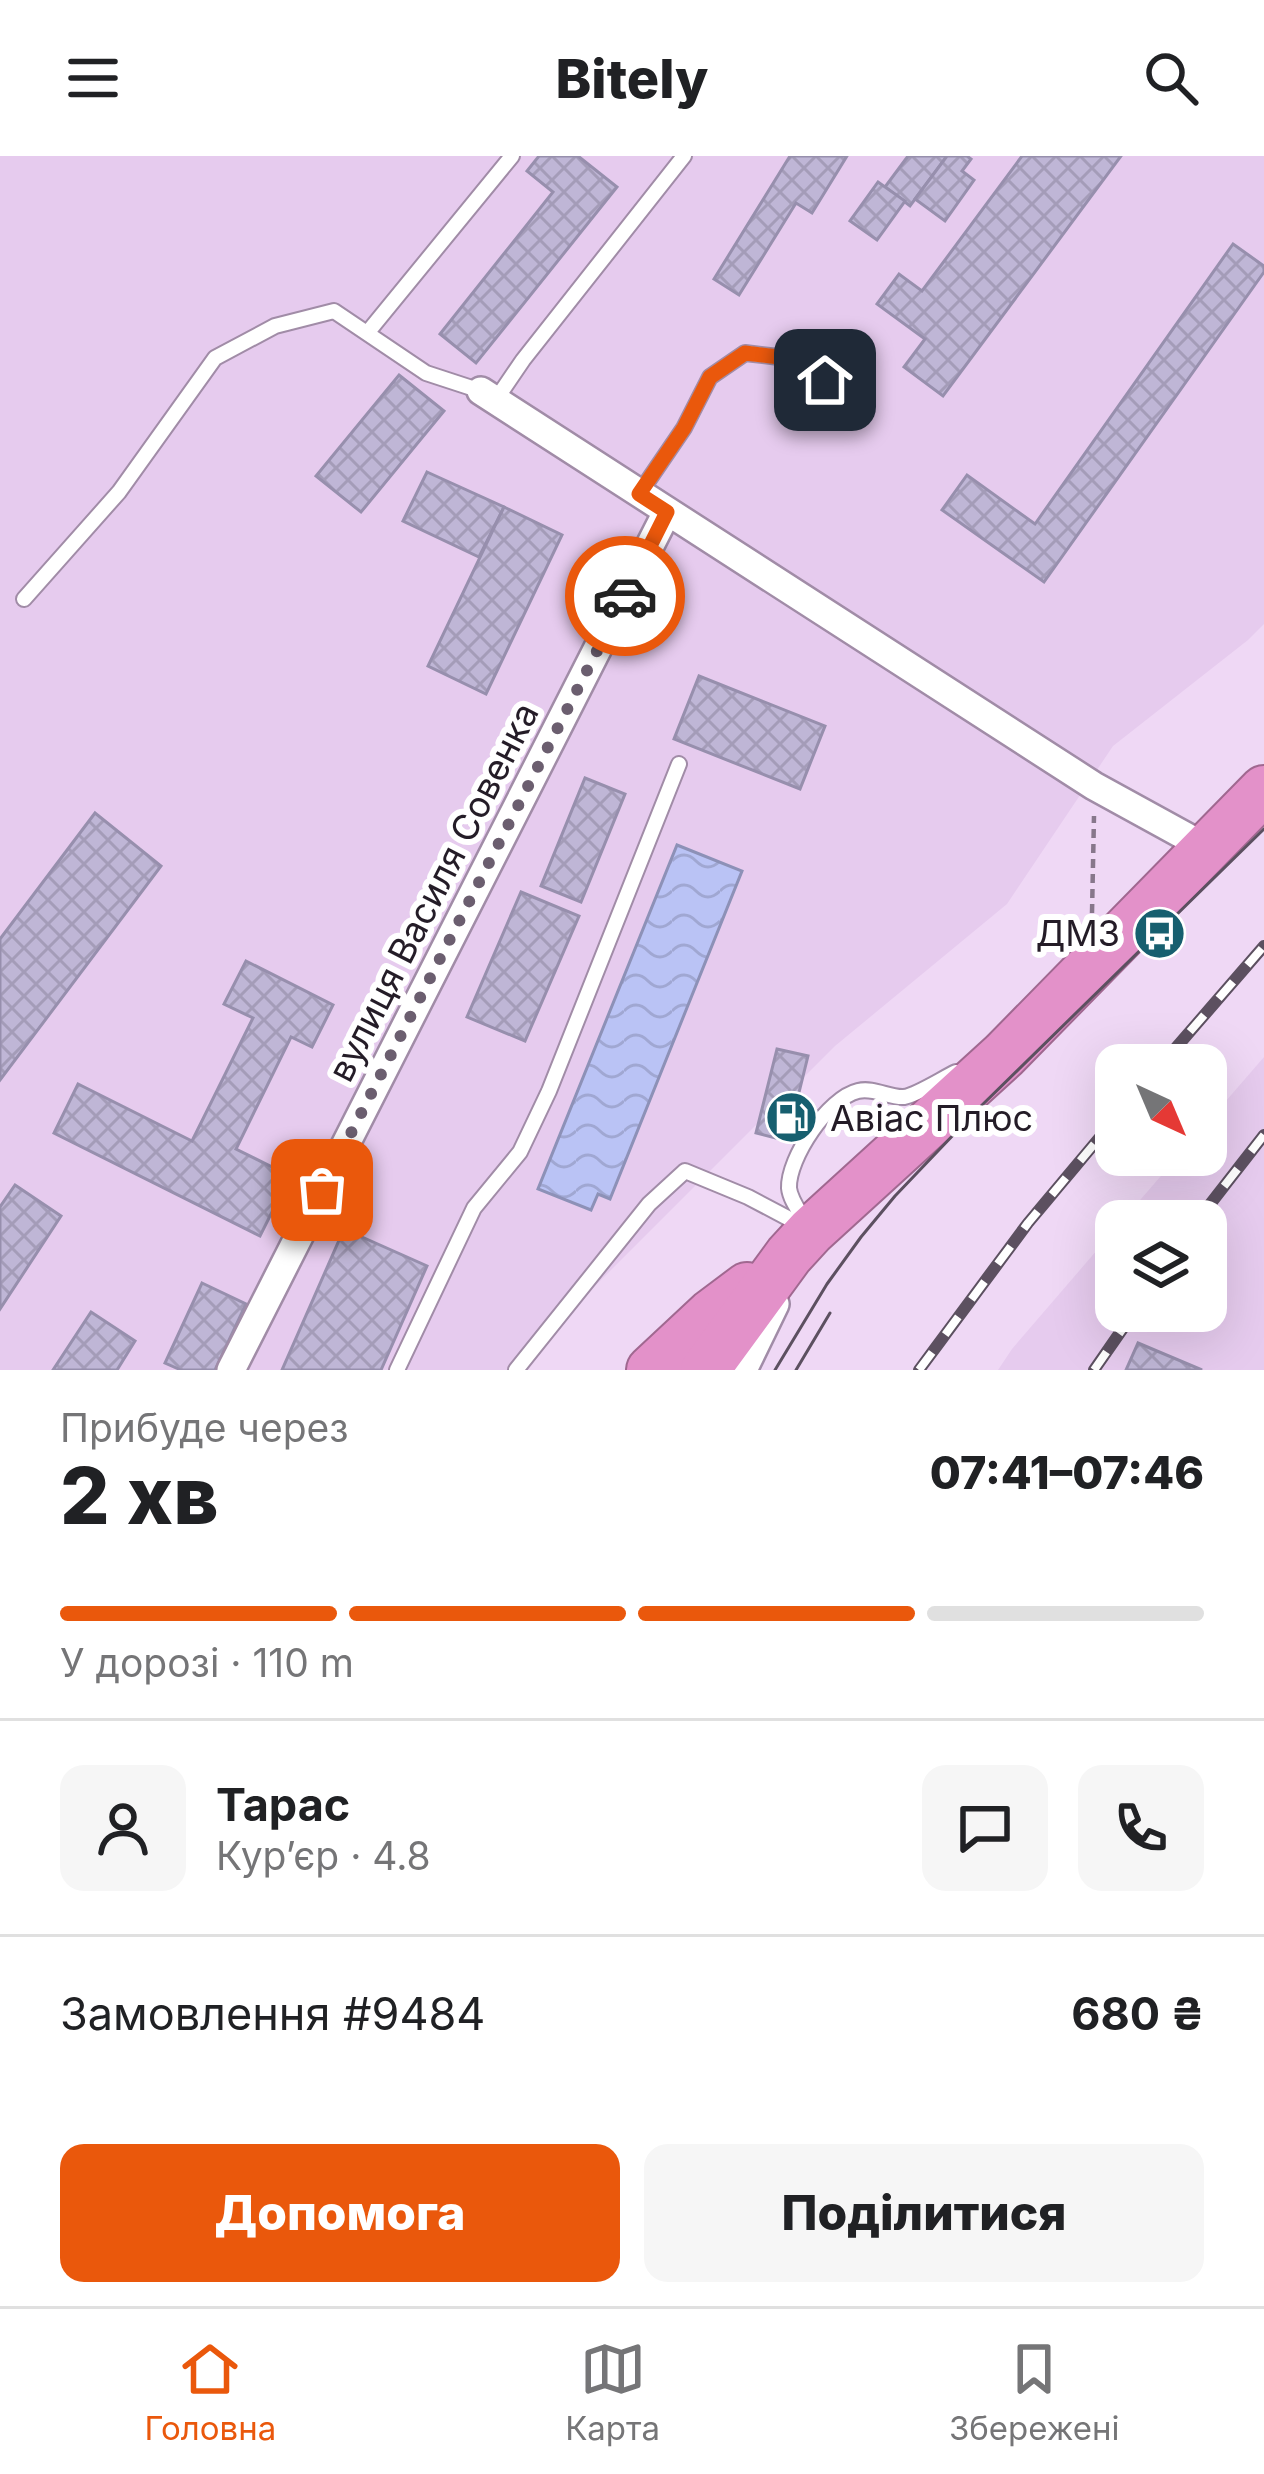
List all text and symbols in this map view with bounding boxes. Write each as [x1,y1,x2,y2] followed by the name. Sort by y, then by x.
[60,45,126,111] icon: menu
[1138,45,1204,111] icon: search
[555,46,709,111] text: Bitely
[774,329,876,431] pin
[792,347,858,413] icon: home
[565,536,685,656] courier
[592,563,658,629] icon: car
[318,695,548,1089] street label: вулиця Василя Совенка
[1131,905,1187,961] bus stop icon: ДМЗ
[1036,911,1120,955] place label: ДМЗ
[1095,1044,1227,1176] north arrow
[1095,1044,1227,1332] map controls
[763,1090,819,1146] fuel station icon: Авіас Плюс
[830,1096,1033,1140] place label: Авіас Плюс
[271,1139,373,1241] pin
[289,1157,355,1223] icon: bag
[1095,1200,1227,1332] button: layers
[60,1404,349,1451] text: Прибуде через
[930,1445,1204,1500] text: 07:41–07:46
[60,1448,219,1543] text: 2 хв
[60,1639,354,1686] text: У дорозі · 110 m
[60,1765,186,1891] button: person
[922,1765,1048,1891] button: chat
[1078,1765,1204,1891] button: phone
[216,1777,350,1832] text: Тарас
[216,1832,431,1879] text: Кур’єр · 4.8
[60,1986,485,2041] text: Замовлення #9484
[1071,1986,1204,2041] text: 680 ₴
[60,2144,620,2282] button: Допомога
[644,2144,1204,2282] button: Поділитися
[144,2336,276,2448] tab: Головна
[565,2336,660,2448] tab: Карта
[949,2336,1120,2448] tab: Збережені

